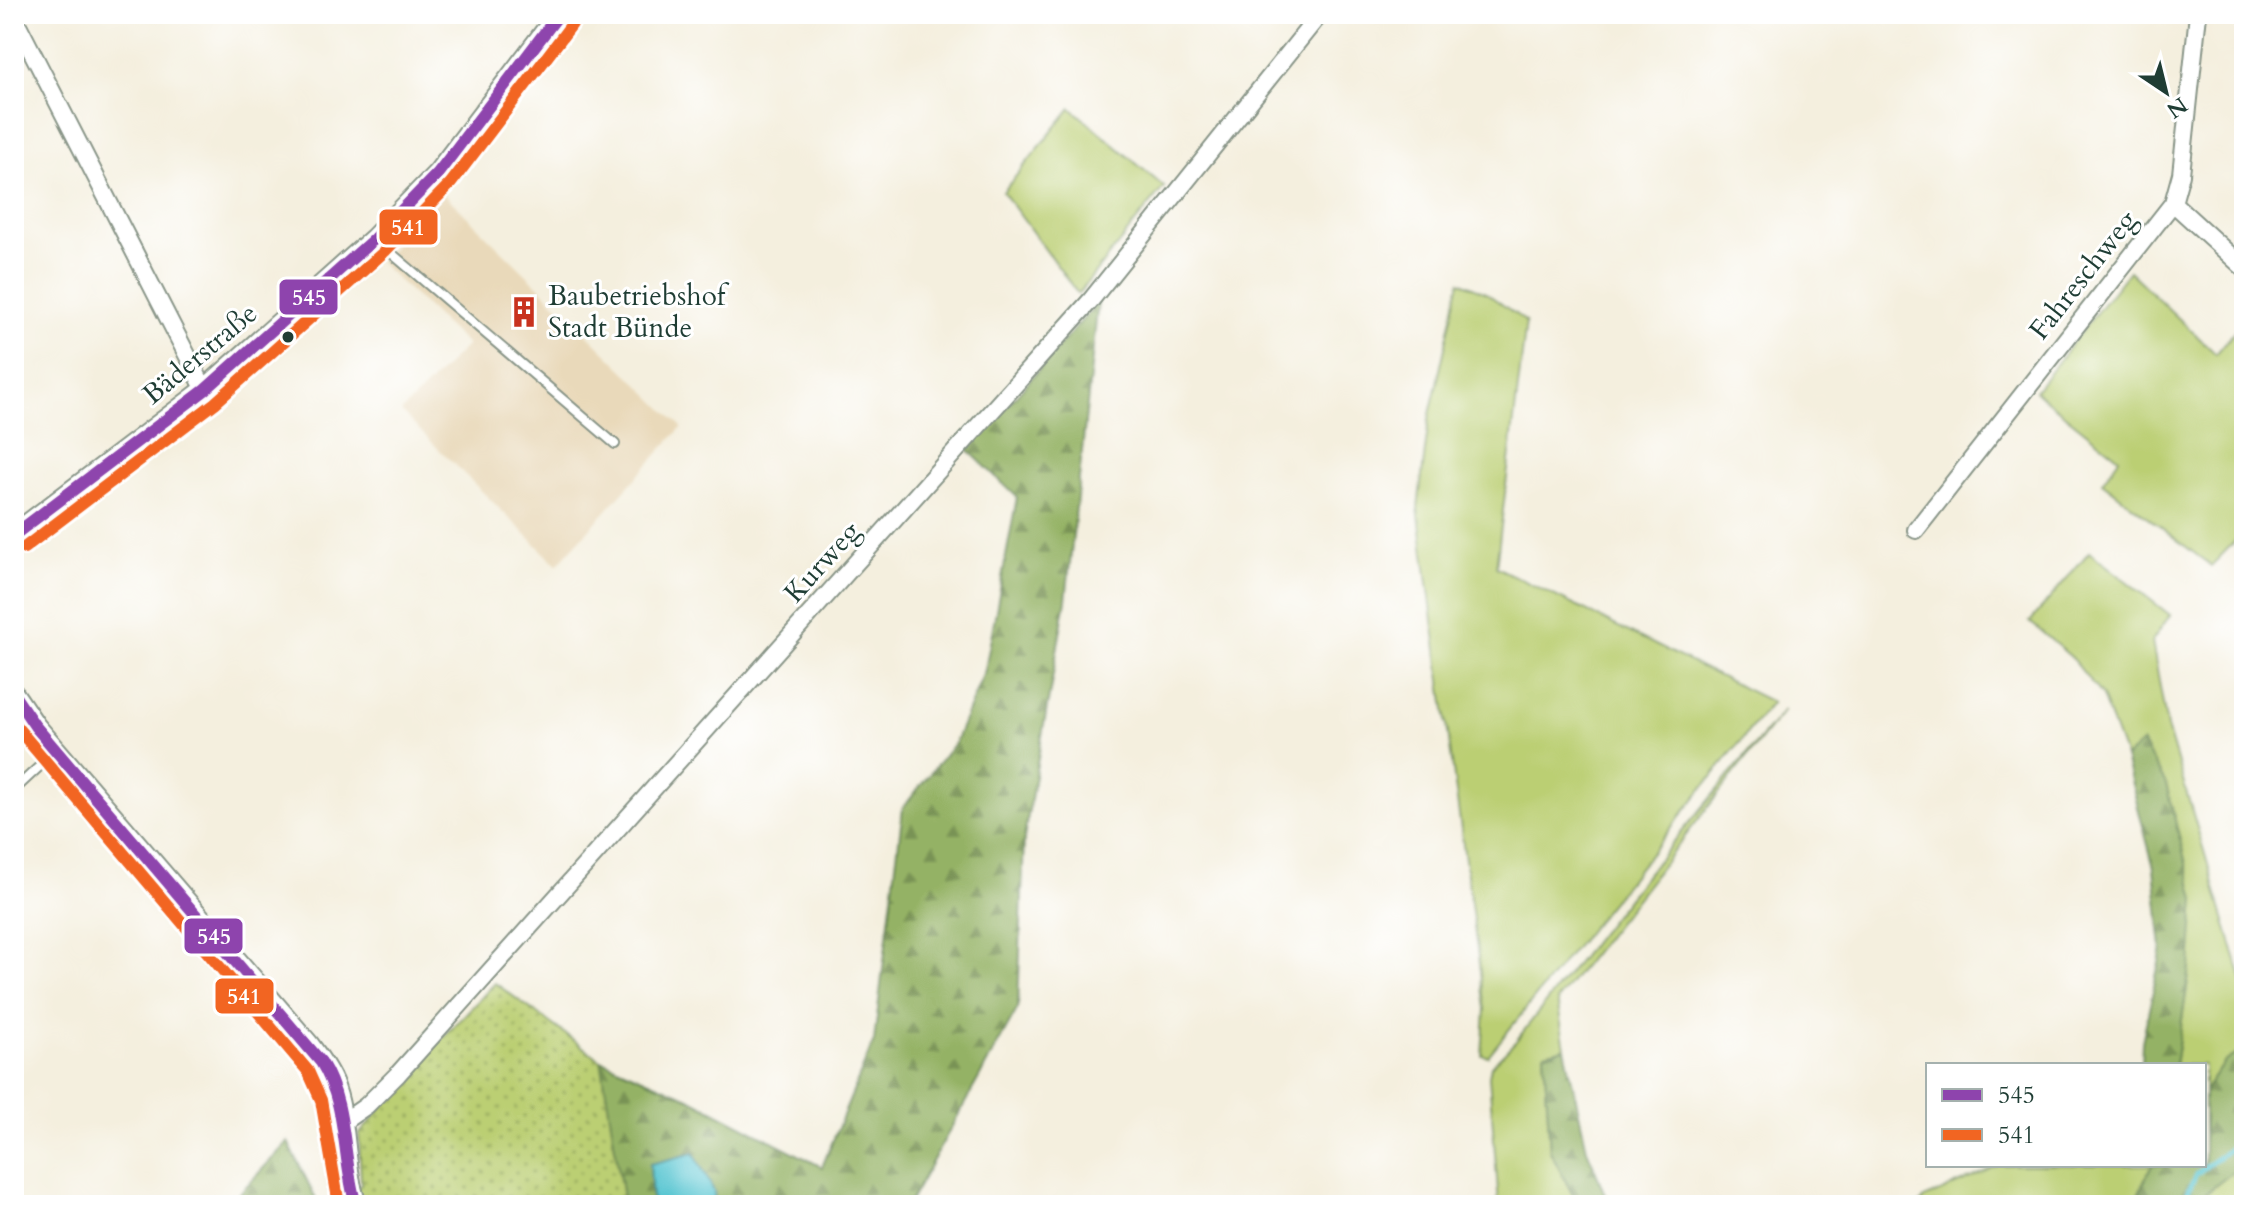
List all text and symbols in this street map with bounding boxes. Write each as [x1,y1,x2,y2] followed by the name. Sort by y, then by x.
[2126,52,2206,132] north arrow
[2160,90,2193,125] text: N
[2020,202,2146,348] street label: Fahreschweg
[378,208,439,246] line badge: 541
[391,213,425,243] text: 541
[548,277,730,347] place label: Baubetriebshof Stadt Bünde
[278,278,339,316] line badge: 545
[292,283,326,313] text: 545
[134,295,266,413] street label: Bäderstraße
[507,295,541,329] building icon: Baubetriebshof Stadt Bünde
[280,329,296,345] unlabelled marker
[775,513,869,611] street label: Kurweg
[183,917,244,955] line badge: 545
[197,922,231,952] text: 545
[214,977,275,1015] line badge: 541
[227,982,261,1012] text: 541
[1926,1063,2206,1167] legend
[1998,1079,2035,1112] text: 545
[1998,1119,2035,1152] text: 541

